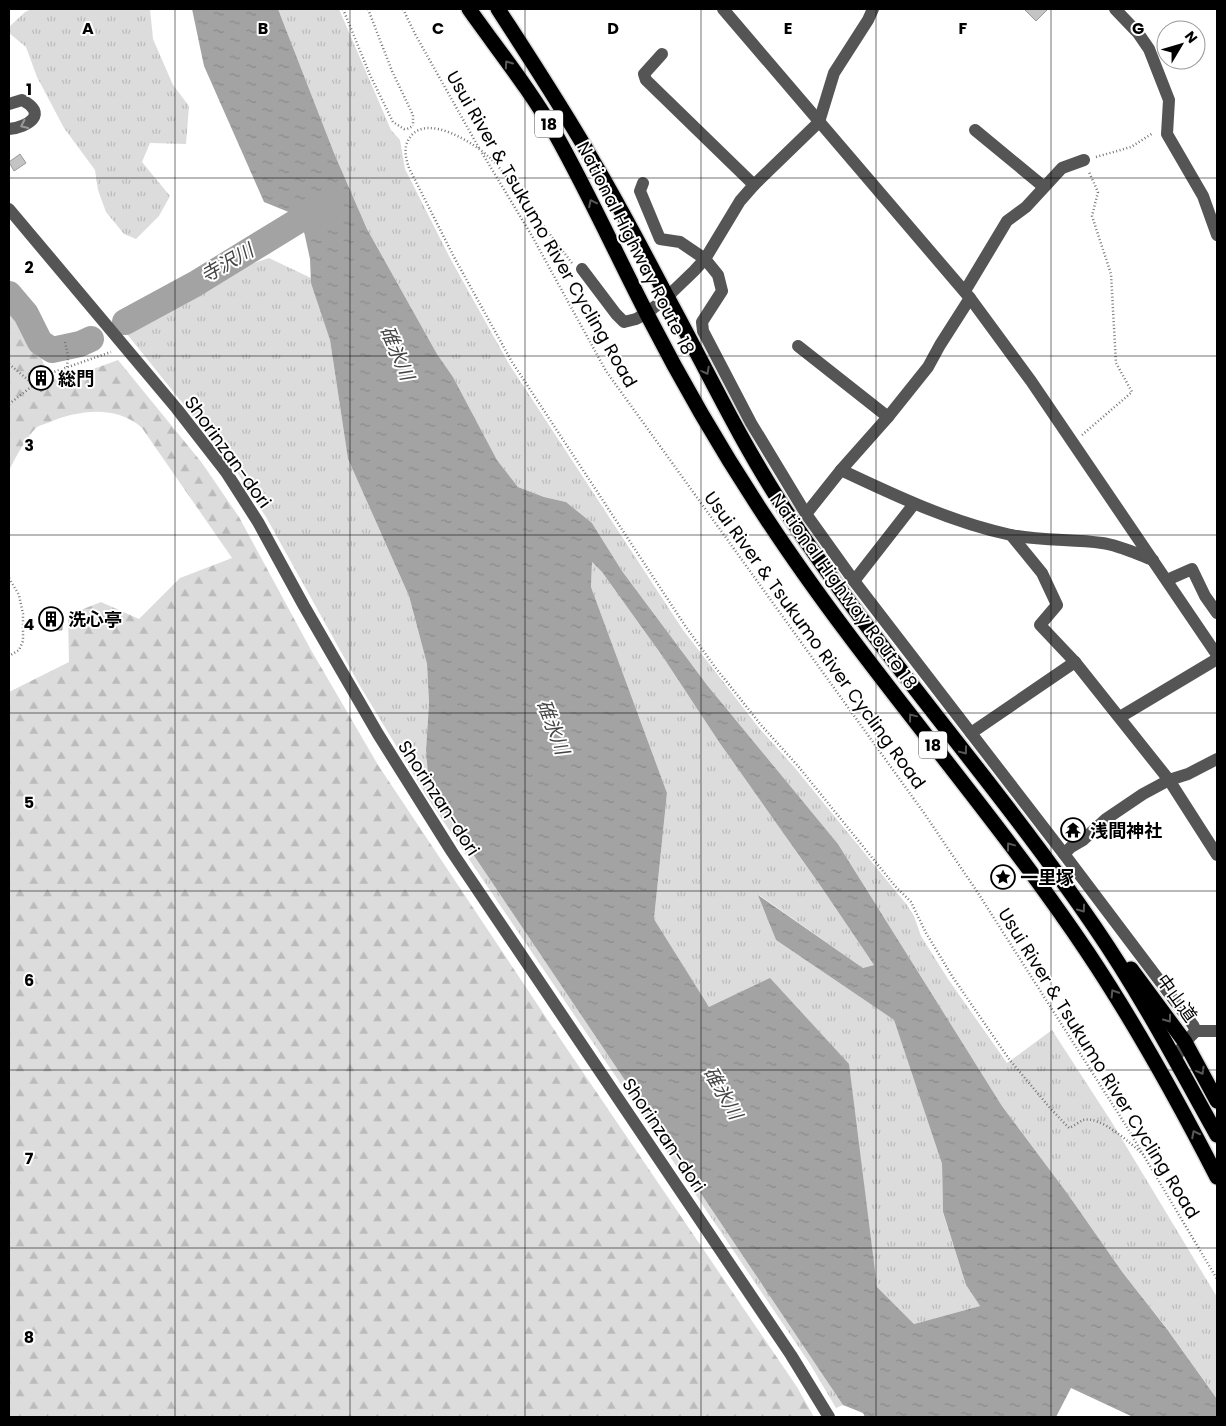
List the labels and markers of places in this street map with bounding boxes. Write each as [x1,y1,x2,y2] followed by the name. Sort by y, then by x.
[28,365,54,391] building icon: 総門
[58,366,94,391] place label: 総門
[38,606,64,632] building icon: 洗心亭
[68,607,122,632] place label: 洗心亭
[1060,817,1086,843] temple icon: 浅間神社
[1090,818,1162,843] place label: 浅間神社
[990,864,1016,890] place icon: 一里塚
[1020,865,1074,890] place label: 一里塚

